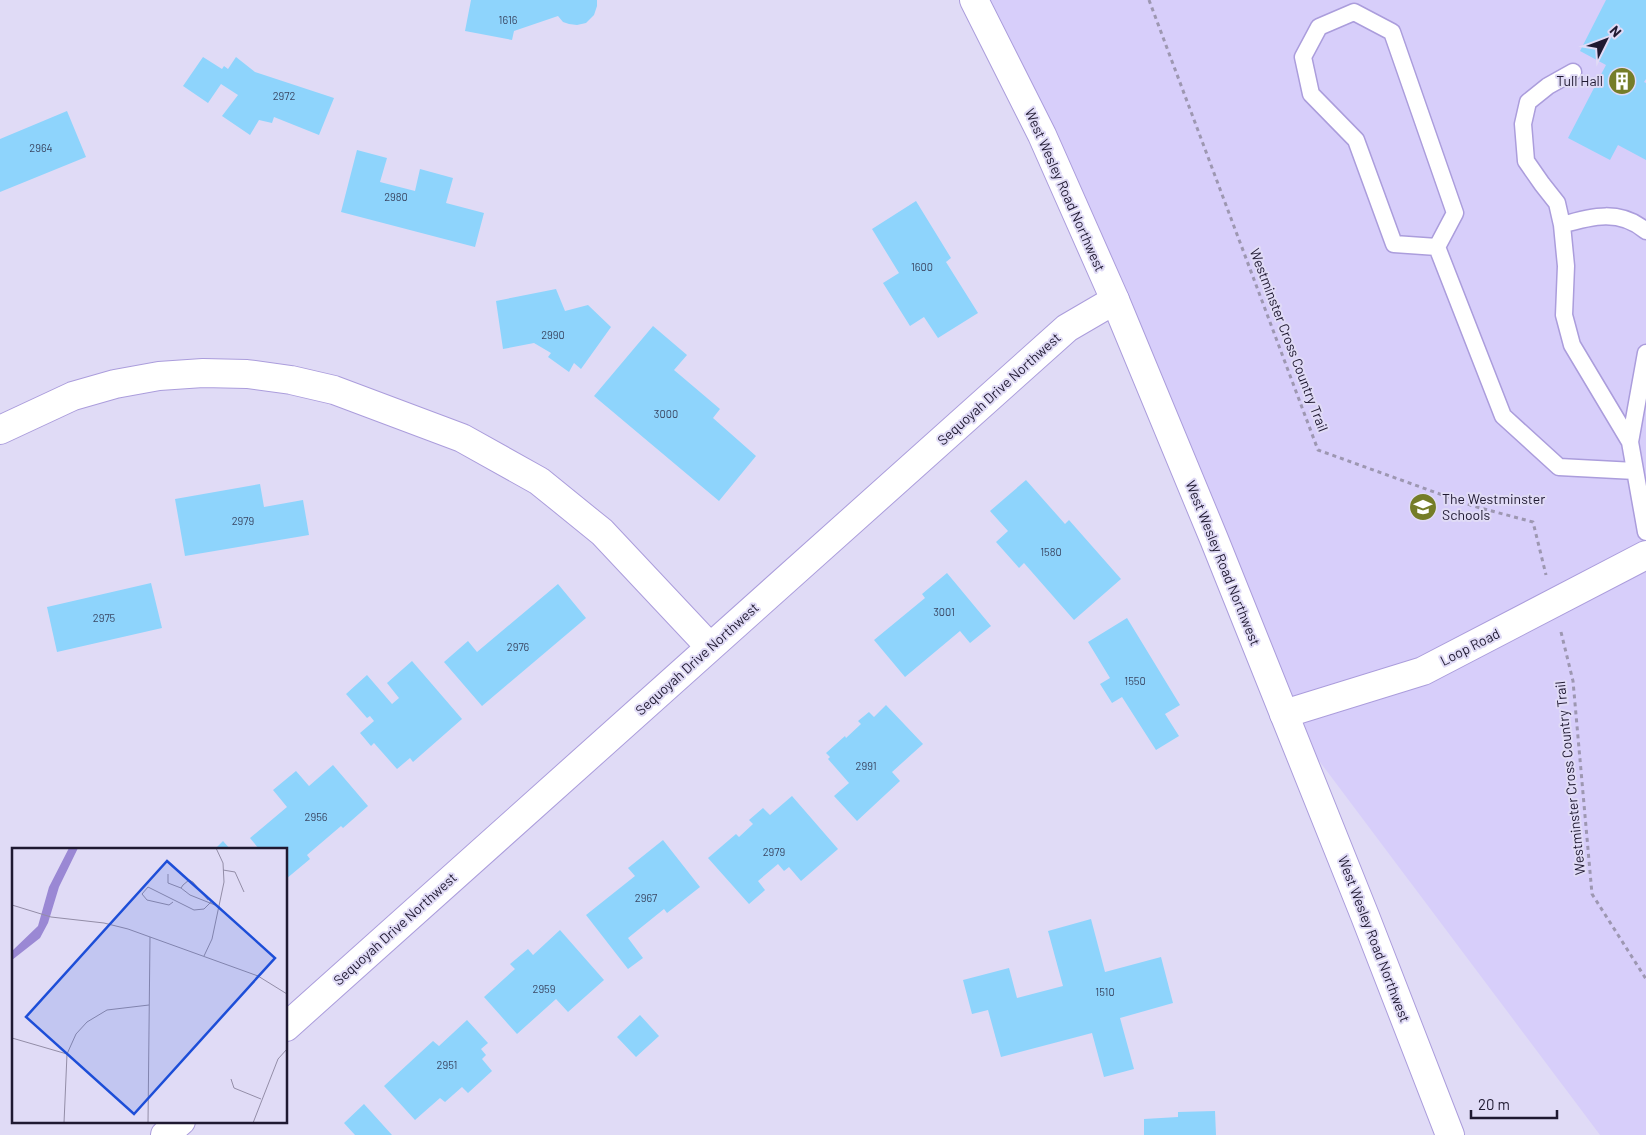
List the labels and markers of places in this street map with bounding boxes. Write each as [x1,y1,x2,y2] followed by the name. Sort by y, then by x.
[1607,66,1637,96] building icon: Tull Hall
[1556,72,1603,89] place label: Tull Hall
[1442,490,1545,523] place label: The Westminster Schools
[1408,492,1438,522] school or university icon: The Westminster Schools

